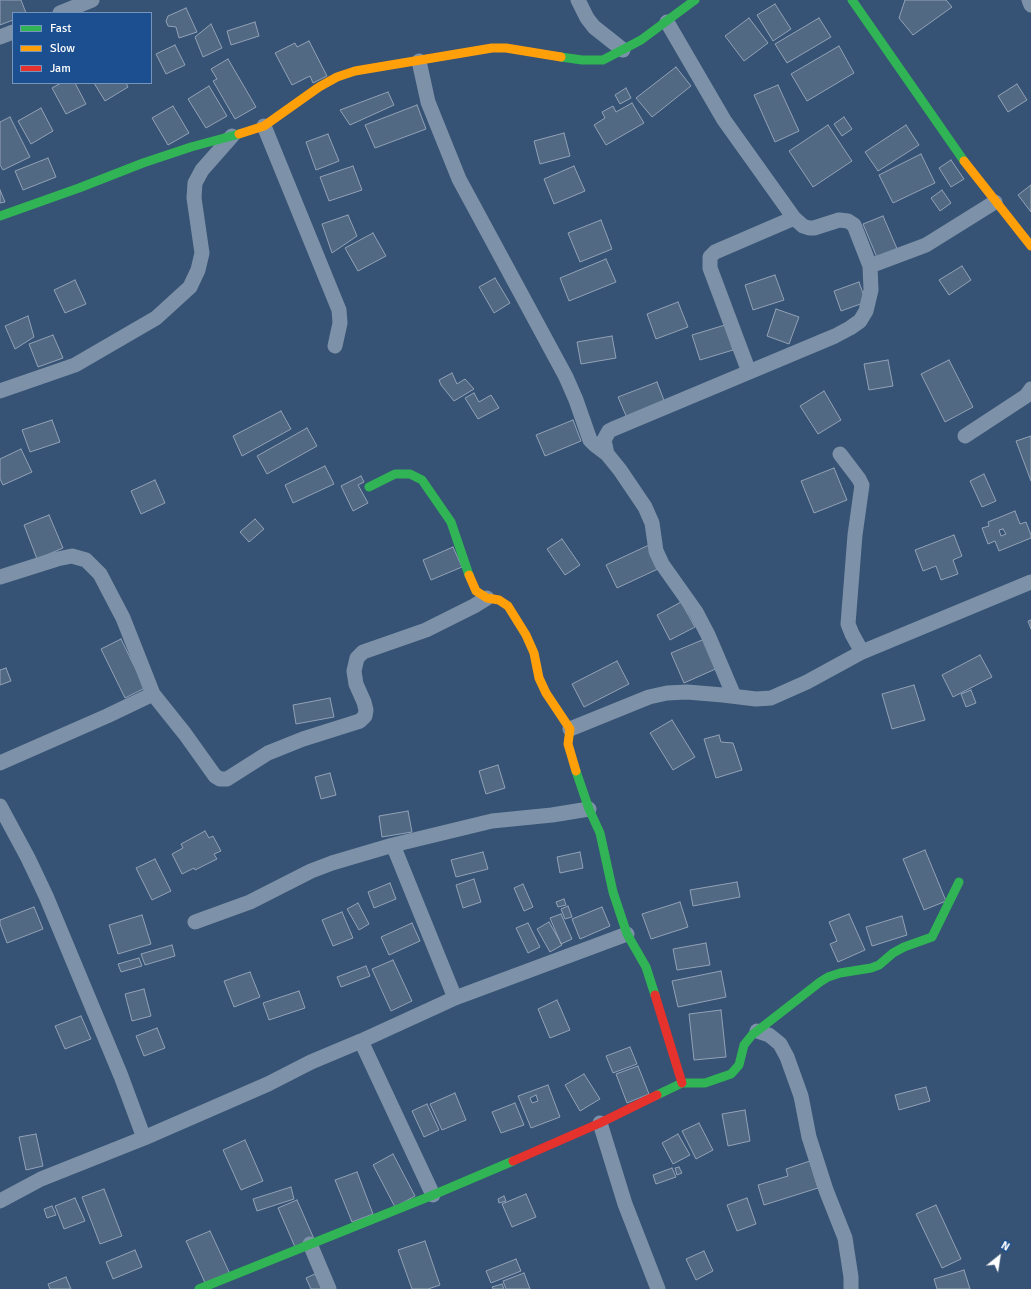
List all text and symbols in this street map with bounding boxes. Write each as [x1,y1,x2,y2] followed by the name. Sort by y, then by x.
[12,12,152,84] legend
[50,21,71,36] text: Fast
[50,41,75,56] text: Slow
[50,61,71,76] text: Jam
[979,1237,1019,1277] north arrow
[999,1239,1012,1254] text: N

